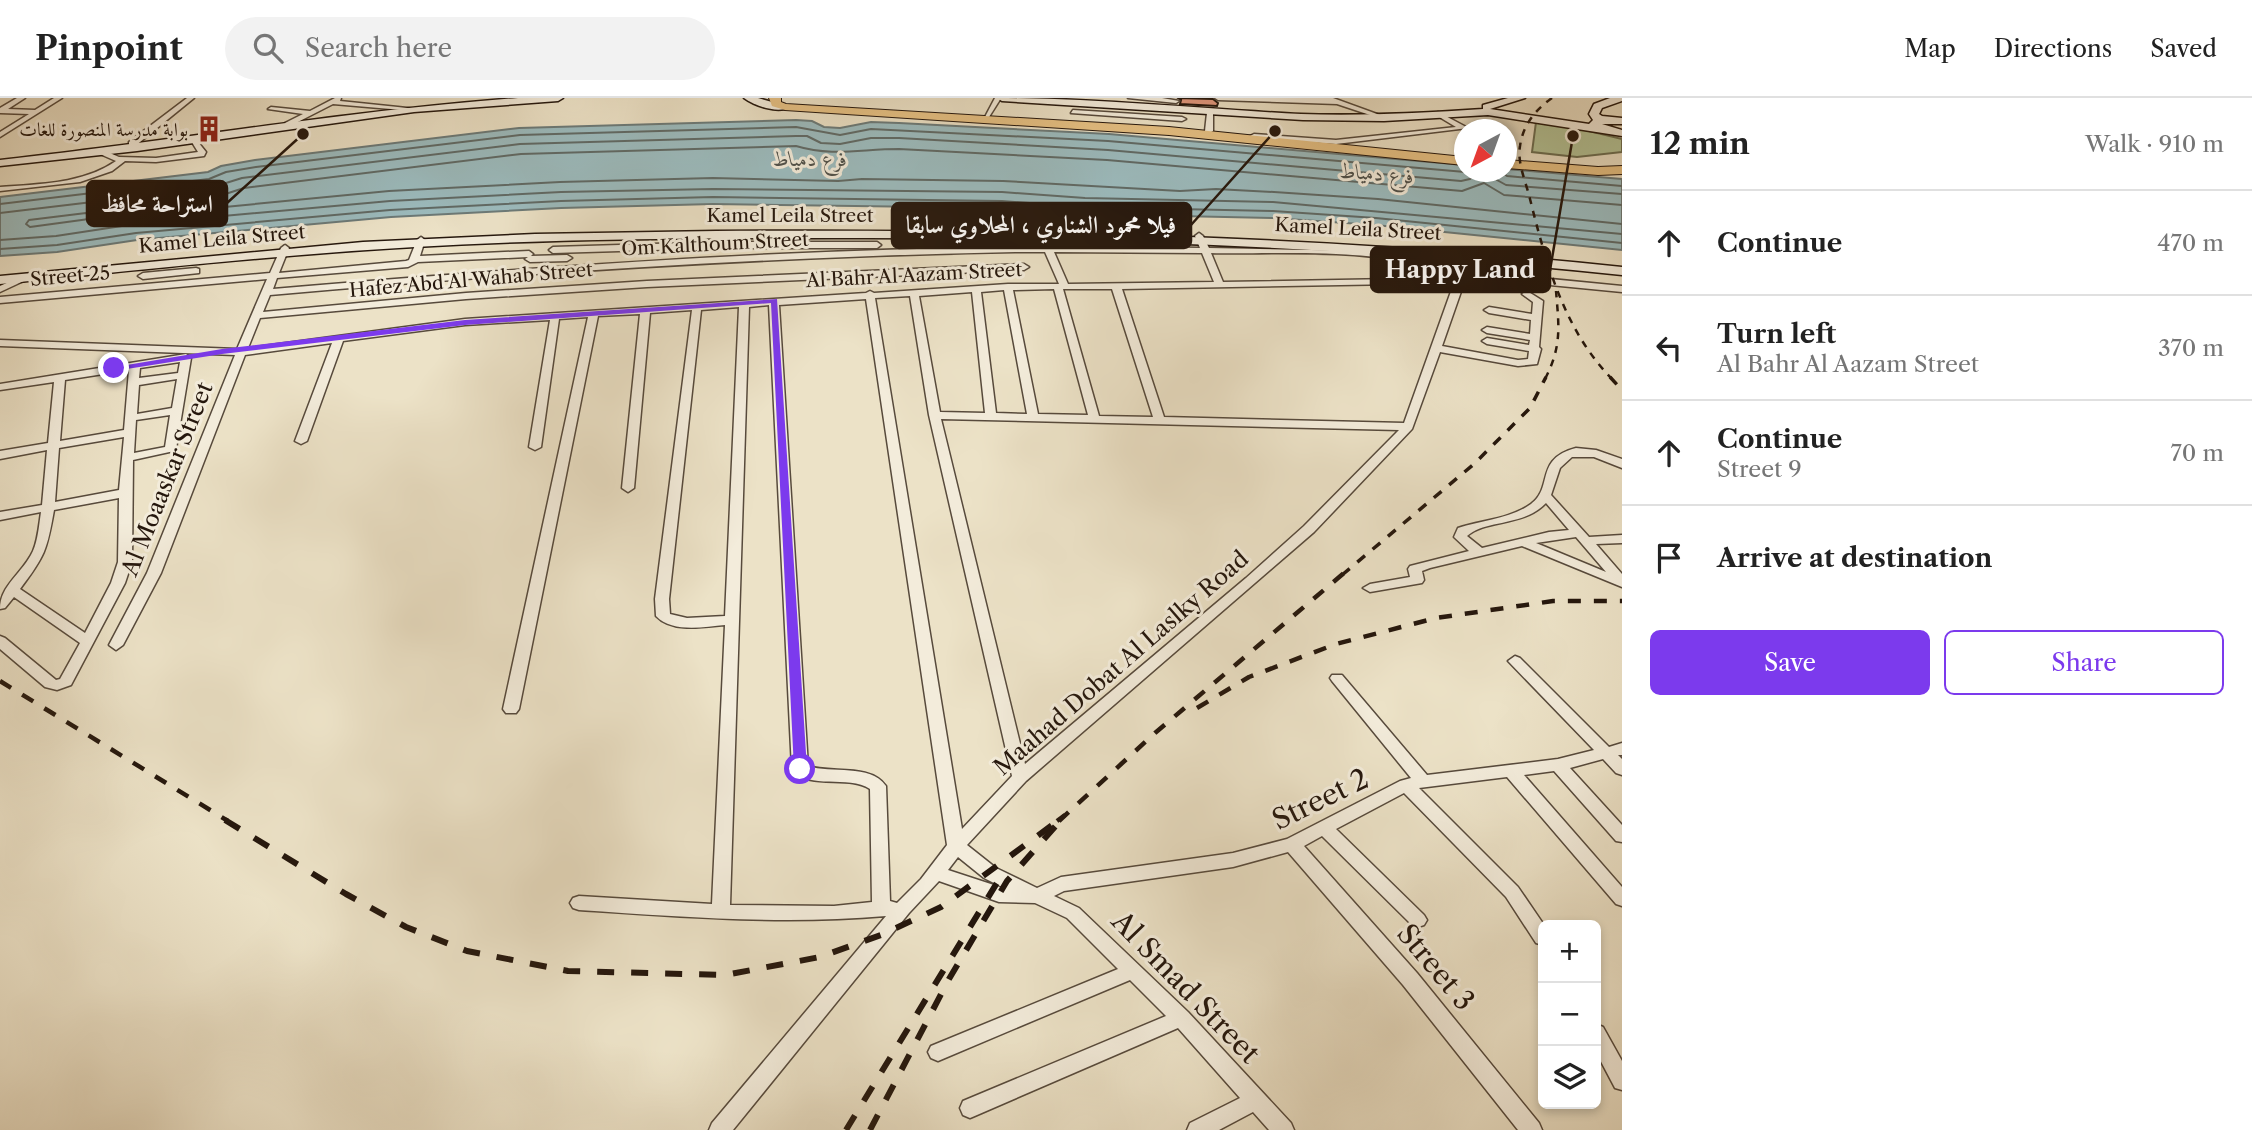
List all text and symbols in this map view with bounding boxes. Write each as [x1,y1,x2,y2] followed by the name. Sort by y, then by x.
[225,17,715,80] search box
[35,28,183,69] text: Pinpoint
[249,29,287,67] icon: search
[305,32,452,64] text: Search here
[1904,34,1956,63] text: Map
[1994,34,2112,63] text: Directions
[2150,34,2217,63] text: Saved
[194,114,224,144] building icon: بوابة مدرسة المنصورة للغات
[19,118,188,142] place label: بوابة مدرسة المنصورة للغات
[1454,119,1517,182] north arrow
[1650,125,1750,162] text: 12 min
[2085,130,2224,158] text: Walk · 910 m
[773,146,847,177] water label: فرع دمياط
[1338,157,1415,195] water label: فرع دمياط
[87,181,227,226] callout: استراحة محافظ
[101,189,213,218] text: استراحة محافظ
[892,203,1191,248] callout: فيلا محمود الشناوي ، المحلاوي سابقا
[706,204,874,227] street label: Kamel Leila Street
[906,210,1176,244] text: فيلا محمود الشناوي ، المحلاوي سابقا
[1274,213,1442,245] street label: Kamel Leila Street
[138,220,306,258] street label: Kamel Leila Street
[1650,224,1688,262] icon: ahead
[1717,227,1842,259] text: Continue
[621,228,810,260] street label: Om Kalthoum Street
[2157,229,2224,257] text: 470 m
[1371,247,1550,292] callout: Happy Land
[1385,255,1535,284] text: Happy Land
[348,258,594,302] street label: Hafez Abd Al Wahab Street
[804,258,1023,292] street label: Al Bahr Al Aazam Street
[29,261,111,291] street label: Street 25
[1717,318,1836,350] text: Turn left
[1650,329,1688,367] icon: left
[2158,334,2224,362] text: 370 m
[1717,350,1979,378] text: Al Bahr Al Aazam Street
[98,352,129,383] route end
[115,378,219,581] street label: Al Moaaskar Street
[1717,423,1842,455] text: Continue
[1650,434,1688,472] icon: ahead
[2171,439,2224,467] text: 70 m
[1717,455,1802,483] text: Street 9
[1650,539,1688,577] icon: arrive
[1717,542,1992,574] text: Arrive at destination
[988,545,1254,781] street label: Maahad Dobat Al Laslky Road
[1650,630,1930,695] button: Save
[1944,630,2224,695] button: Share
[784,753,815,784] route start
[1266,761,1374,837] street label: Street 2
[1104,903,1267,1070] street label: Al Smad Street
[1390,917,1482,1017] street label: Street 3
[1538,920,1601,1109] map controls
[1538,920,1601,983] button: +
[1538,983,1601,1046] button: −
[1538,1046,1601,1109] button: layers

